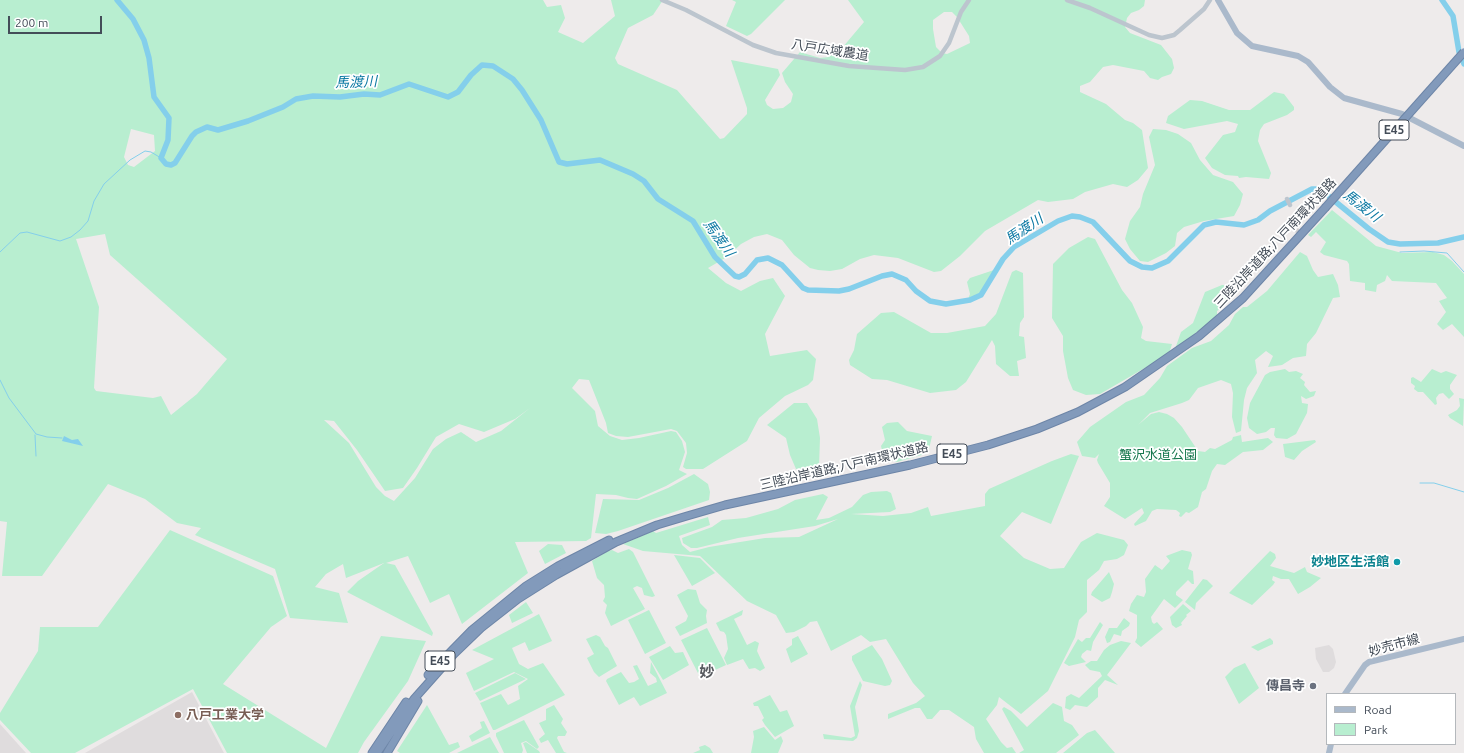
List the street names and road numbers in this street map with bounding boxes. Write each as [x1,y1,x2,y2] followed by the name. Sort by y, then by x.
[790,36,870,64] street label: 八戸広域農道
[1379,120,1409,140] road number: E45
[1211,175,1339,311] street label: 三陸沿岸道路;八戸南環状道路
[758,439,930,493] street label: 三陸沿岸道路;八戸南環状道路
[937,444,967,464] road number: E45
[1367,631,1421,659] street label: 妙売市線
[425,651,455,671] road number: E45

